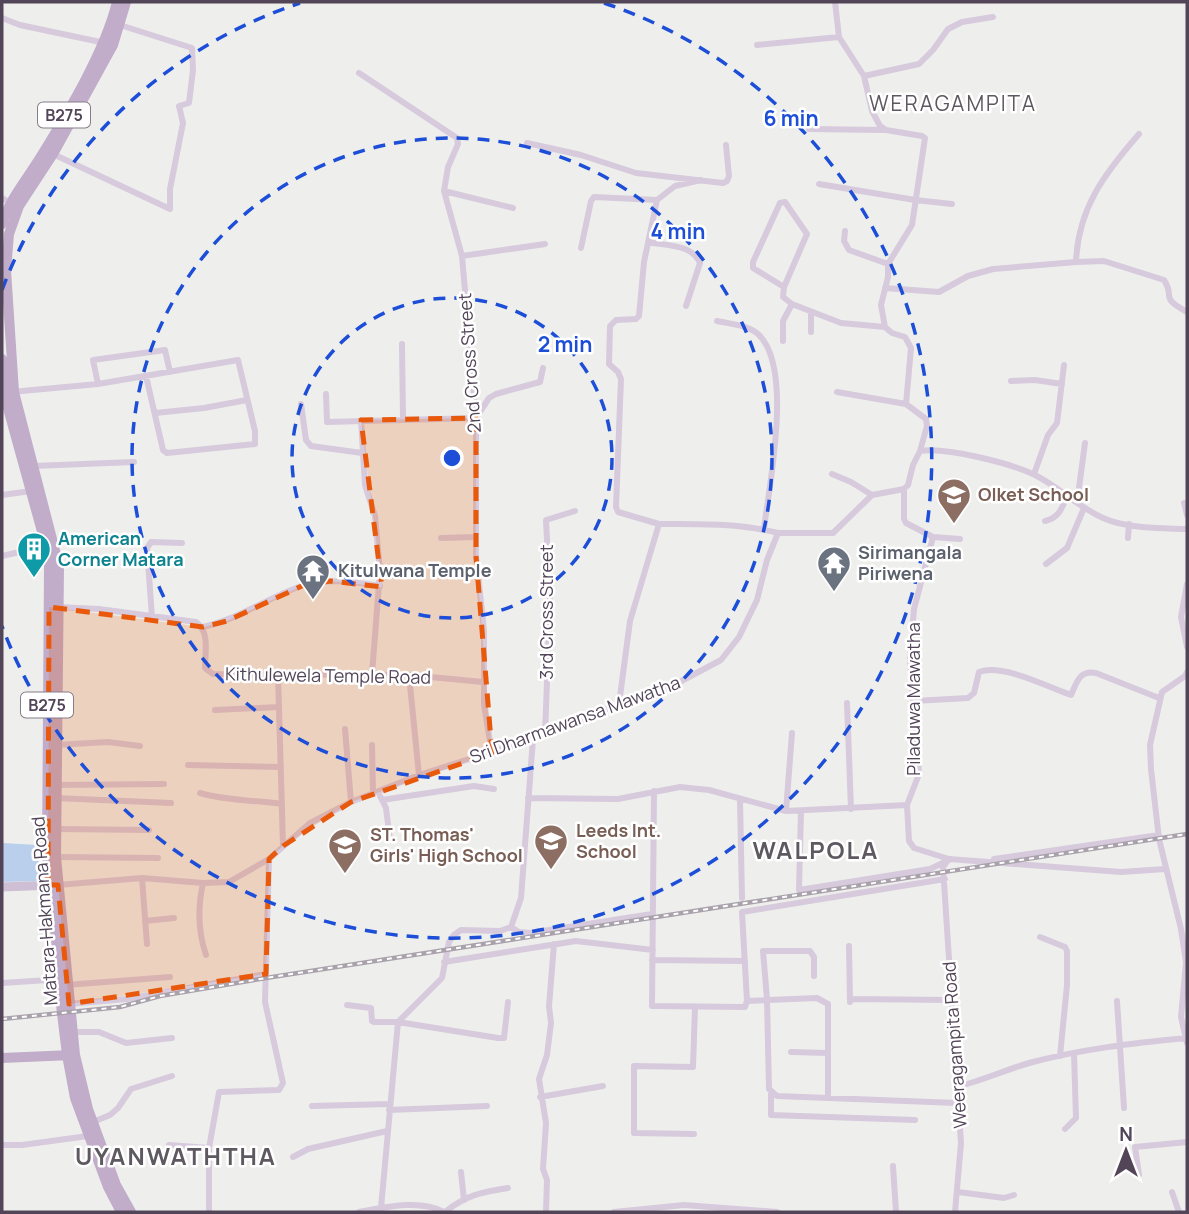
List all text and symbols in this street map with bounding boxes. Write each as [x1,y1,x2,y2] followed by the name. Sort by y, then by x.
[869,89,1037,117] district label: WERAGAMPITA
[38,102,90,127] road number: B275
[763,104,819,132] text: 6 min
[651,217,705,245] text: 4 min
[452,292,486,434] street label: 2nd Cross Street
[538,330,592,358] text: 2 min
[440,446,464,470] centre of rings
[935,476,973,525] school or university icon: Olket School
[978,482,1089,506] place label: Olket School
[58,526,184,571] place label: American Corner Matara
[15,530,53,579] building icon: American Corner Matara
[858,540,962,585] place label: Sirimangala Piriwena
[534,544,558,680] street label: 3rd Cross Street
[815,544,853,593] temple icon: Sirimangala Piriwena
[294,552,332,601] temple icon: Kitulwana Temple
[338,558,492,582] place label: Kitulwana Temple
[901,622,925,776] street label: Piladuwa Mawatha
[225,661,431,689] street label: Kithulewela Temple Road
[466,670,683,768] street label: Sri Dharmawansa Mawatha
[21,692,73,718] road number: B275
[25,816,63,1006] street label: Matara-Hakmana Road
[576,818,661,863] place label: Leeds Int. School
[370,822,523,867] place label: ST. Thomas' Girls' High School
[532,822,570,871] school or university icon: Leeds Int. School
[326,826,364,875] school or university icon: ST. Thomas' Girls' High School
[753,833,879,866] district label: WALPOLA
[936,961,972,1129] street label: Weeragampita Road
[1091,1116,1161,1186] north arrow
[1119,1121,1133,1147] text: N
[75,1139,277,1172] district label: UYANWATHTHA

